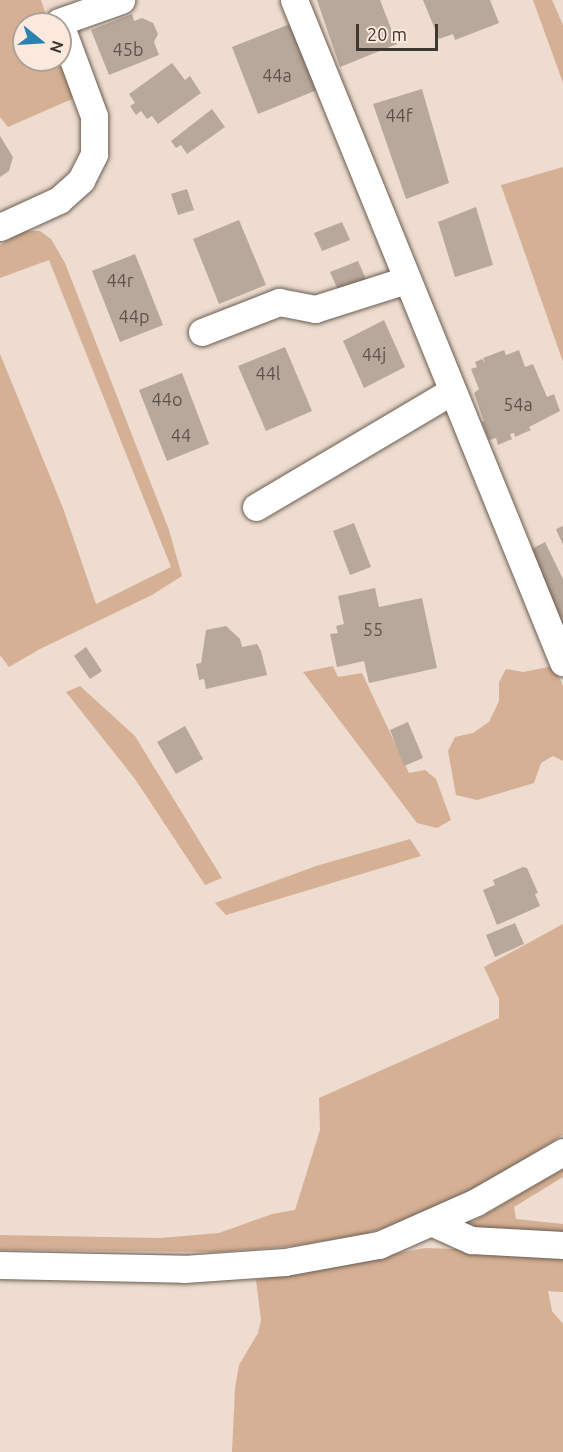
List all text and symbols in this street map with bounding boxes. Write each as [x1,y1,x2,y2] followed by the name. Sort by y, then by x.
[12,12,72,72] north arrow
[359,12,442,50] scale bar
[367,24,407,44] text: 20 m
[47,38,68,55] text: N
[113,38,143,60] house number: 45b
[262,64,292,86] house number: 44a
[385,104,413,126] house number: 44f
[106,269,134,291] house number: 44r
[119,305,149,327] house number: 44p
[362,343,386,365] house number: 44j
[255,362,281,384] house number: 44l
[152,388,182,410] house number: 44o
[503,393,533,415] house number: 54a
[171,424,191,446] house number: 44
[363,618,383,640] house number: 55

